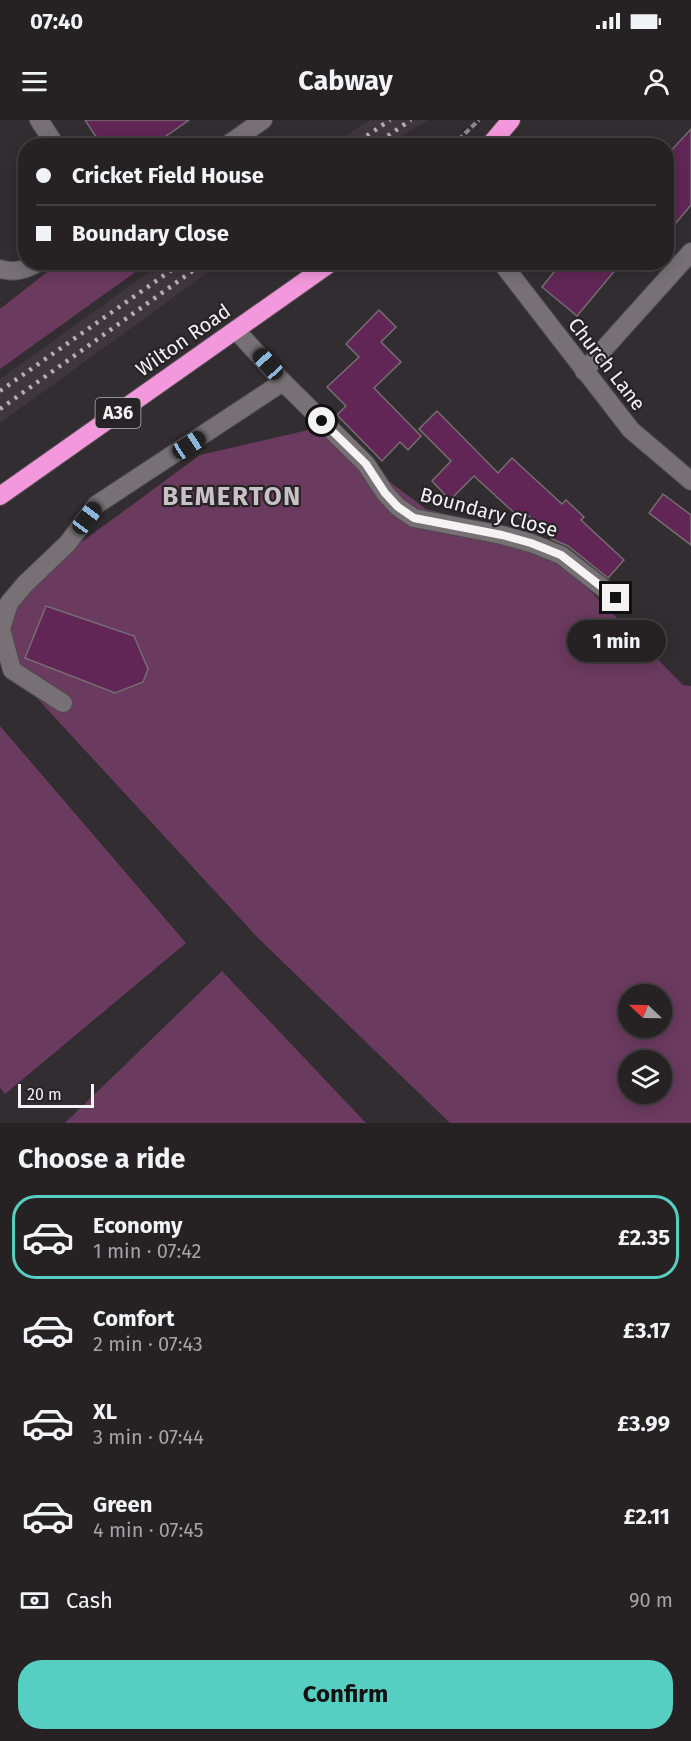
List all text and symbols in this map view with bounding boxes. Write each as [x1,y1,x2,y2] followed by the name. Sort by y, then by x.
[30,8,83,35] text: 07:40
[18,65,51,98] icon: menu
[298,65,393,97] text: Cabway
[640,65,673,98] icon: person
[72,162,264,189] text: Cricket Field House
[72,220,229,247] text: Boundary Close
[131,299,235,381] street label: Wilton Road
[563,313,651,415] street label: Church Lane
[249,345,287,383] car
[96,398,140,428] road number: A36
[308,407,335,434] route start
[169,428,209,462] car
[162,481,302,512] district label: BEMERTON
[418,482,560,542] street label: Boundary Close
[69,498,105,538] car
[602,584,629,611] route end
[566,619,666,661] callout: 1 min
[592,629,641,653] text: 1 min
[618,984,672,1038] north arrow
[618,984,672,1104] map controls
[618,1050,672,1104] button: layers
[18,1081,94,1109] scale bar
[27,1085,62,1104] text: 20 m
[18,1143,185,1175] text: Choose a ride
[21,1210,75,1264] icon: car
[93,1212,182,1239] text: Economy
[618,1224,670,1251] text: £2.35
[93,1239,201,1263] text: 1 min · 07:42
[21,1303,75,1357] icon: car
[93,1305,174,1332] text: Comfort
[623,1317,670,1344] text: £3.17
[93,1332,203,1356] text: 2 min · 07:43
[21,1396,75,1450] icon: car
[93,1398,117,1425] text: XL
[617,1410,670,1437] text: £3.99
[93,1425,204,1449] text: 3 min · 07:44
[21,1489,75,1543] icon: car
[93,1491,152,1518] text: Green
[624,1503,670,1530] text: £2.11
[93,1518,204,1542] text: 4 min · 07:45
[18,1584,51,1617] icon: cash
[66,1587,113,1614] text: Cash
[629,1588,673,1612] text: 90 m
[18,1660,673,1729] button: Confirm

